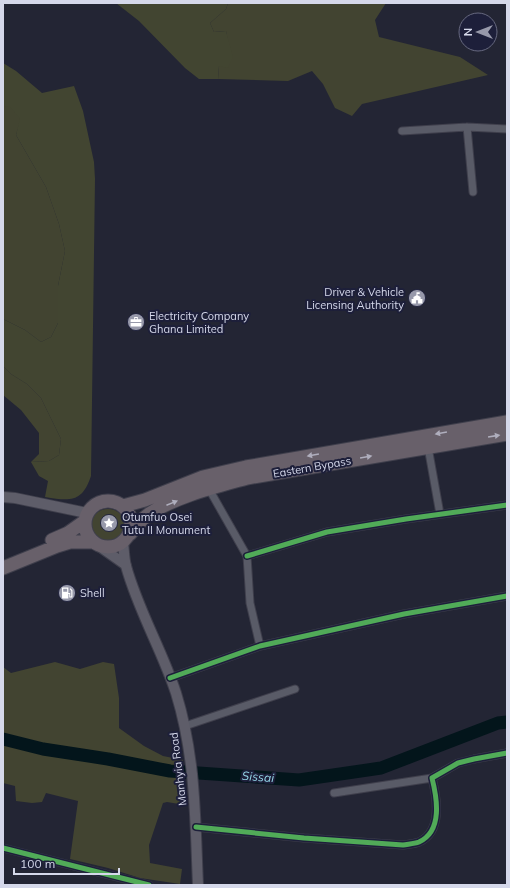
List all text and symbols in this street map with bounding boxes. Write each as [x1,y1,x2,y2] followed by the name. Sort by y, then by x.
[458,12,498,52] north arrow
[461,28,475,36] text: N
[306,285,404,312] place label: Driver & Vehicle Licensing Authority
[407,288,427,308] public building icon: Driver & Vehicle Licensing Authority
[149,309,249,336] place label: Electricity Company Ghana Limited
[126,312,146,332] office icon: Electricity Company Ghana Limited
[435,431,447,437] one-way arrow
[488,433,500,439] one-way arrow
[307,452,319,458] one-way arrow
[272,453,352,481] street label: Eastern Bypass
[360,454,372,460] one-way arrow
[166,500,178,506] one-way arrow
[122,510,210,537] place label: Otumfuo Osei Tutu II Monument
[99,513,119,533] place icon: Otumfuo Osei Tutu II Monument
[57,583,77,603] fuel station icon: Shell
[80,586,105,600] place label: Shell
[167,732,189,806] street label: Manhyia Road
[241,768,275,785] water label: Sissai
[14,850,119,876] scale bar
[20,856,55,871] text: 100 m

